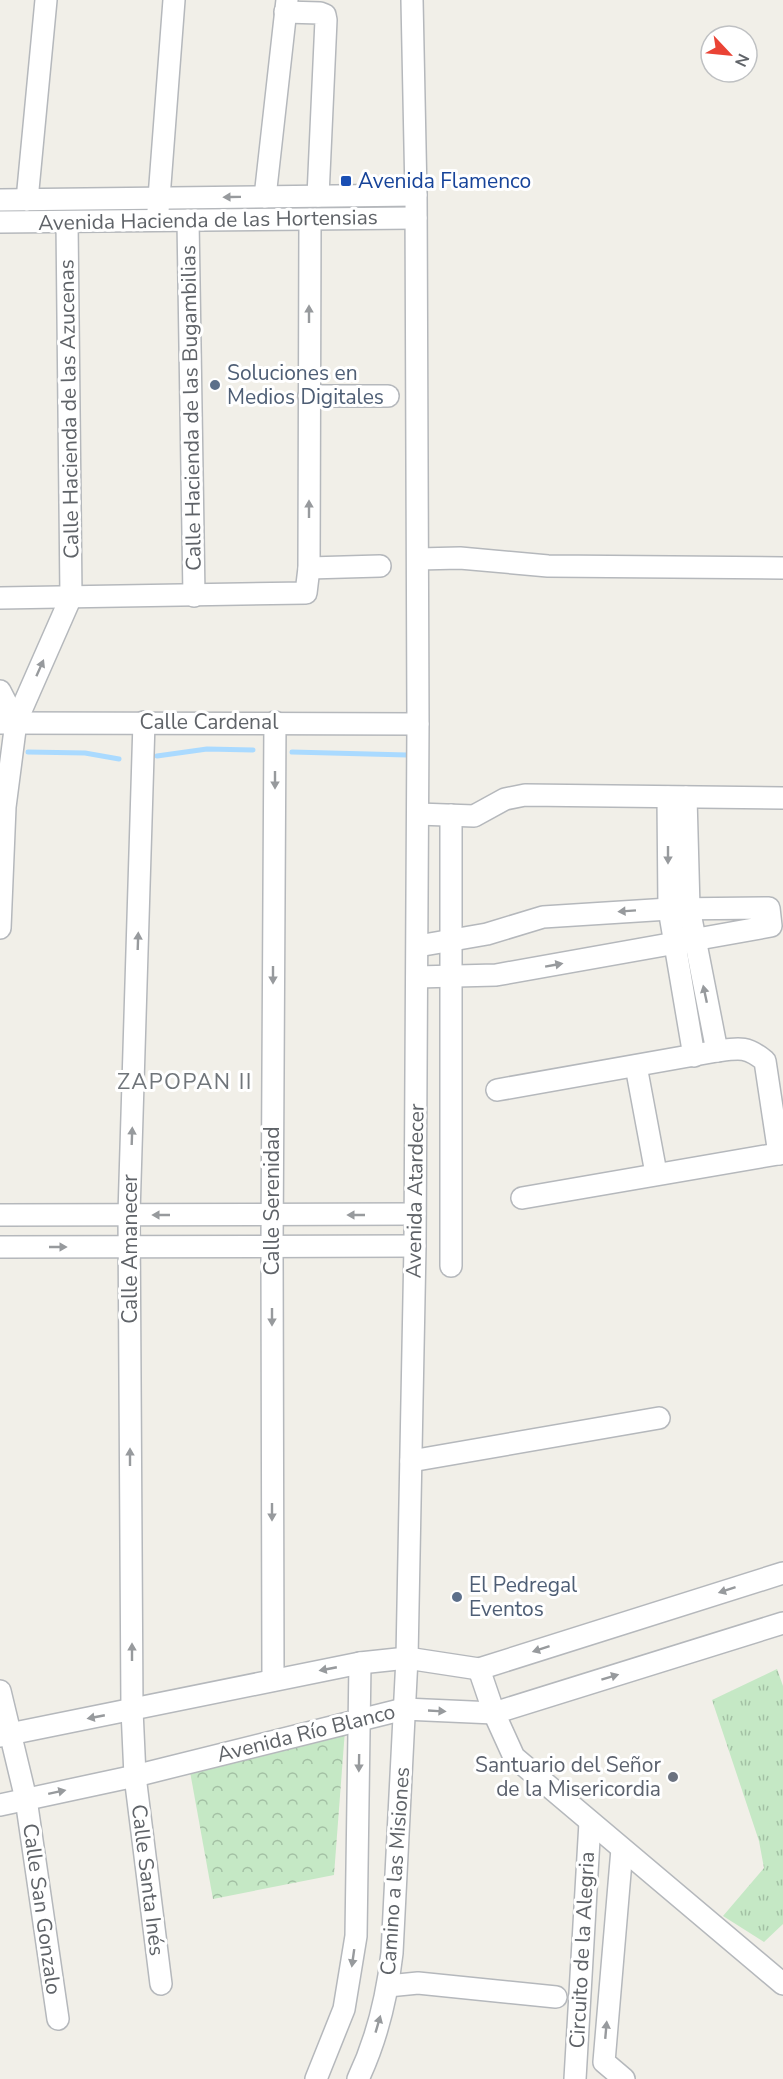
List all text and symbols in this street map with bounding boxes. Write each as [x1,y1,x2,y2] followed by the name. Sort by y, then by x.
[699,24,759,84] north arrow
[729,50,754,70] text: N
[358,167,531,195] place label: Avenida Flamenco
[339,174,353,188] marker: Avenida Flamenco
[222,193,241,202] one-way arrow
[38,203,378,237] street label: Avenida Hacienda de las Hortensias
[174,245,208,571] street label: Calle Hacienda de las Bugambilias
[52,259,86,559] street label: Calle Hacienda de las Azucenas
[305,305,314,324] one-way arrow
[227,359,384,411] place label: Soluciones en Medios Digitales
[208,378,222,392] marker: Soluciones en Medios Digitales
[304,500,314,519] one-way arrow
[35,660,44,677] one-way arrow
[140,708,279,736] street label: Calle Cardenal
[270,771,280,790] one-way arrow
[663,846,673,865] one-way arrow
[618,907,637,916] one-way arrow
[133,931,142,950] one-way arrow
[545,960,564,969] one-way arrow
[269,966,278,985] one-way arrow
[700,984,709,1003] one-way arrow
[117,1067,253,1097] district label: ZAPOPAN II
[399,1103,431,1279] street label: Avenida Atardecer
[127,1126,136,1145] one-way arrow
[258,1127,286,1275] street label: Calle Serenidad
[116,1174,144,1324] street label: Calle Amanecer
[152,1210,171,1219] one-way arrow
[347,1210,366,1219] one-way arrow
[49,1242,68,1252] one-way arrow
[267,1308,277,1327] one-way arrow
[126,1447,135,1466] one-way arrow
[267,1503,277,1522] one-way arrow
[469,1571,578,1623] place label: El Pedregal Eventos
[718,1586,736,1595] one-way arrow
[450,1590,464,1604] marker: El Pedregal Eventos
[127,1642,137,1661] one-way arrow
[532,1645,550,1654] one-way arrow
[319,1665,338,1674] one-way arrow
[601,1672,619,1681] one-way arrow
[214,1697,398,1769] street label: Avenida Río Blanco
[428,1706,447,1715] one-way arrow
[87,1713,106,1722] one-way arrow
[475,1751,661,1803] place label: Santuario del Señor de la Misericordia
[354,1754,363,1773] one-way arrow
[374,1766,416,1976] street label: Camino a las Misiones
[666,1770,680,1784] marker: Santuario del Señor de la Misericordia
[48,1787,67,1796] one-way arrow
[125,1803,171,1957] street label: Calle Santa Inés
[16,1822,68,1996] street label: Calle San Gonzalo
[563,1851,601,2049] street label: Circuito de la Alegria
[349,1949,358,1968] one-way arrow
[374,2015,383,2033] one-way arrow
[601,2021,611,2040] one-way arrow

